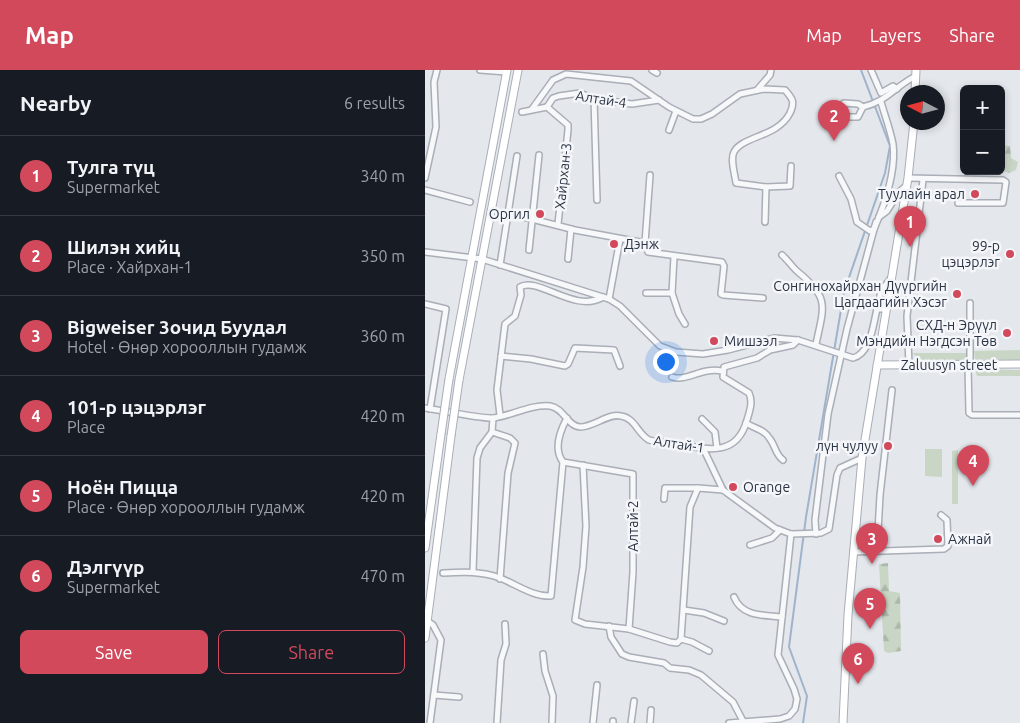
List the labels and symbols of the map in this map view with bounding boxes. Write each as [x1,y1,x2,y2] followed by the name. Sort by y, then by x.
[900,85,945,130] north arrow
[574,87,628,111] street label: Алтай-4
[818,100,850,141] pin: 2
[552,142,574,210] street label: Хайрхан-3
[878,186,965,202] place label: Туулайн арал
[969,188,981,200] marker: Туулайн арал
[489,206,530,222] place label: Оргил
[894,206,926,247] pin: 1
[534,208,546,220] marker: Оргил
[624,236,660,252] place label: Дэнж
[608,238,620,250] marker: Дэнж
[941,238,1000,270] place label: 99-р цэцэрлэг
[1004,248,1016,260] marker: 99-р цэцэрлэг
[773,278,947,310] place label: Сонгинохайрхан Дүүргийн Цагдаагийн Хэсэг
[951,288,963,300] marker: Сонгинохайрхан Дүүргийн Цагдаагийн Хэсэг
[856,317,997,349] place label: СХД-н Эрүүл Мэндийн Нэгдсэн Төв
[1001,327,1013,339] marker: СХД-н Эрүүл Мэндийн Нэгдсэн Төв
[724,333,777,349] place label: Мишээл
[708,335,720,347] marker: Мишээл
[653,349,679,375] your location
[901,357,998,373] street label: Zaluusyn street
[652,432,706,456] street label: Алтай-1
[816,438,878,454] place label: лүн чулуу
[882,440,894,452] marker: лүн чулуу
[957,445,989,486] pin: 4
[743,479,790,495] place label: Orange
[727,481,739,493] marker: Orange
[625,500,641,552] street label: Алтай-2
[856,523,888,564] pin: 3
[948,531,992,547] place label: Ажнай
[932,533,944,545] marker: Ажнай
[854,588,886,629] pin: 5
[842,643,874,684] pin: 6

